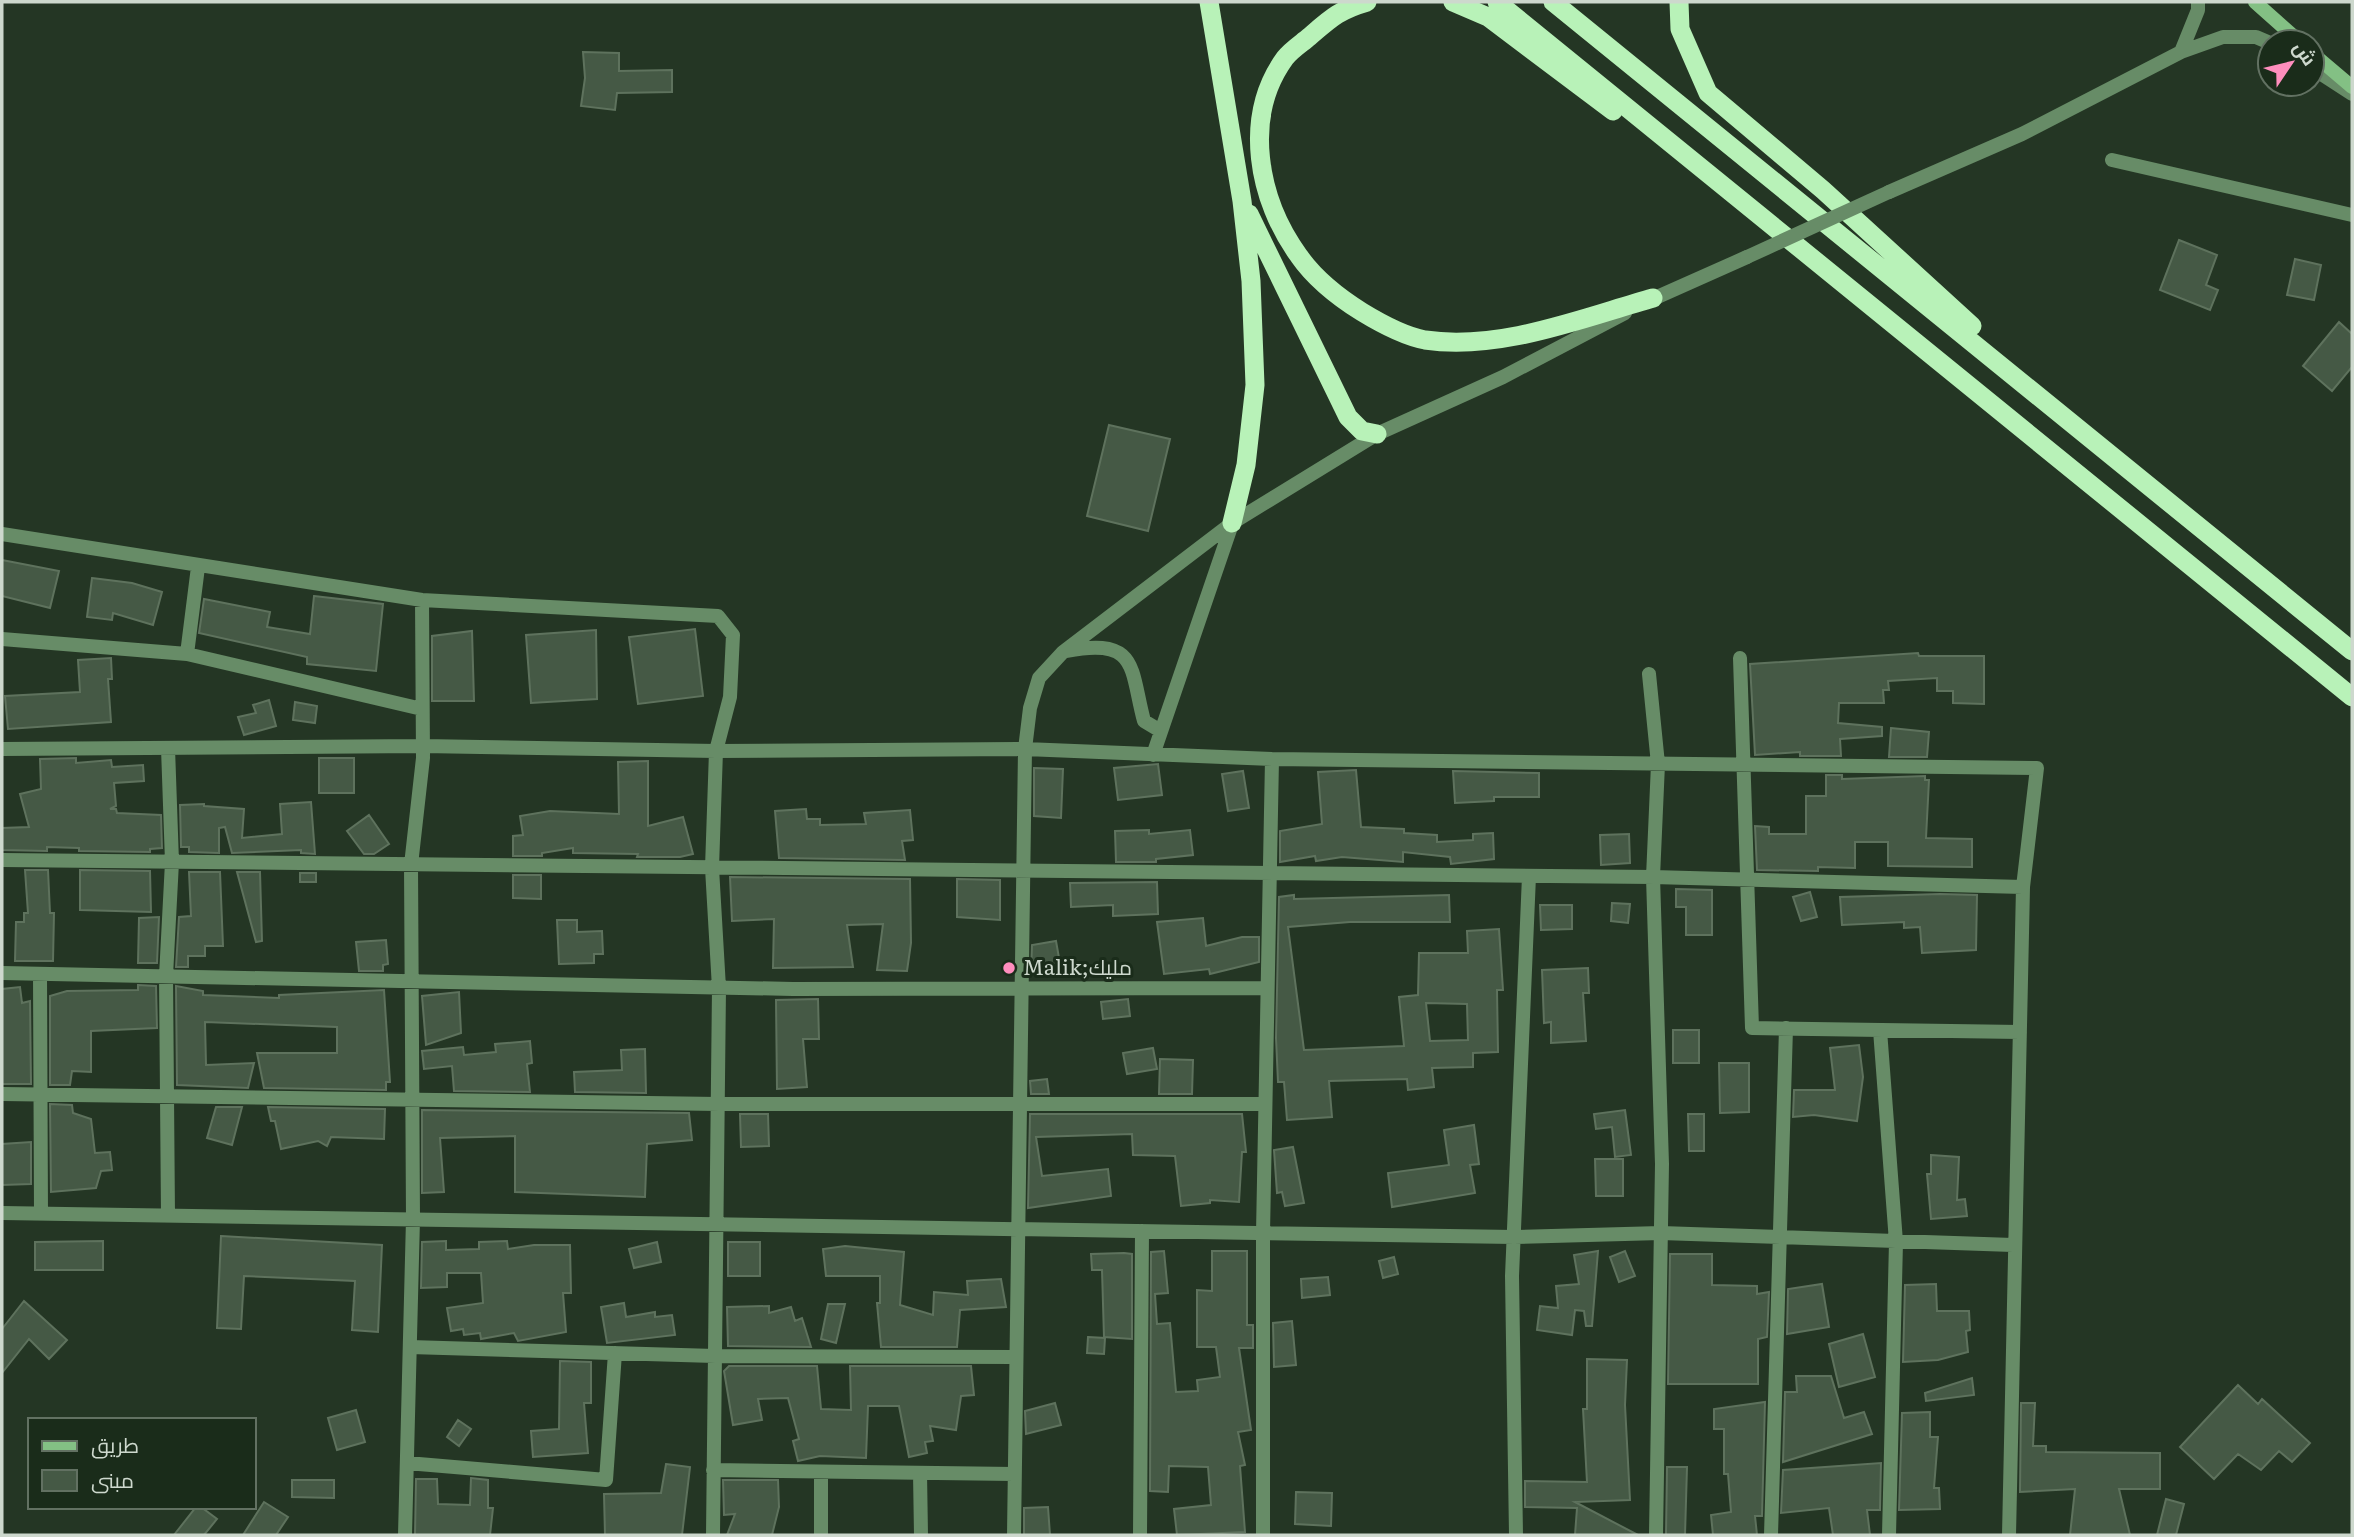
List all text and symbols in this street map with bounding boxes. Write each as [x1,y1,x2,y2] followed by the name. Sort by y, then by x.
[2256,28,2326,98] north arrow
[2287,35,2324,71] text: ش
[1023,950,1132,981] place label: Malik;مليك
[1001,960,1017,976] marker: Malik;مليك
[28,1418,256,1509] legend
[91,1428,139,1459] text: طريق
[91,1463,134,1494] text: مبنى

